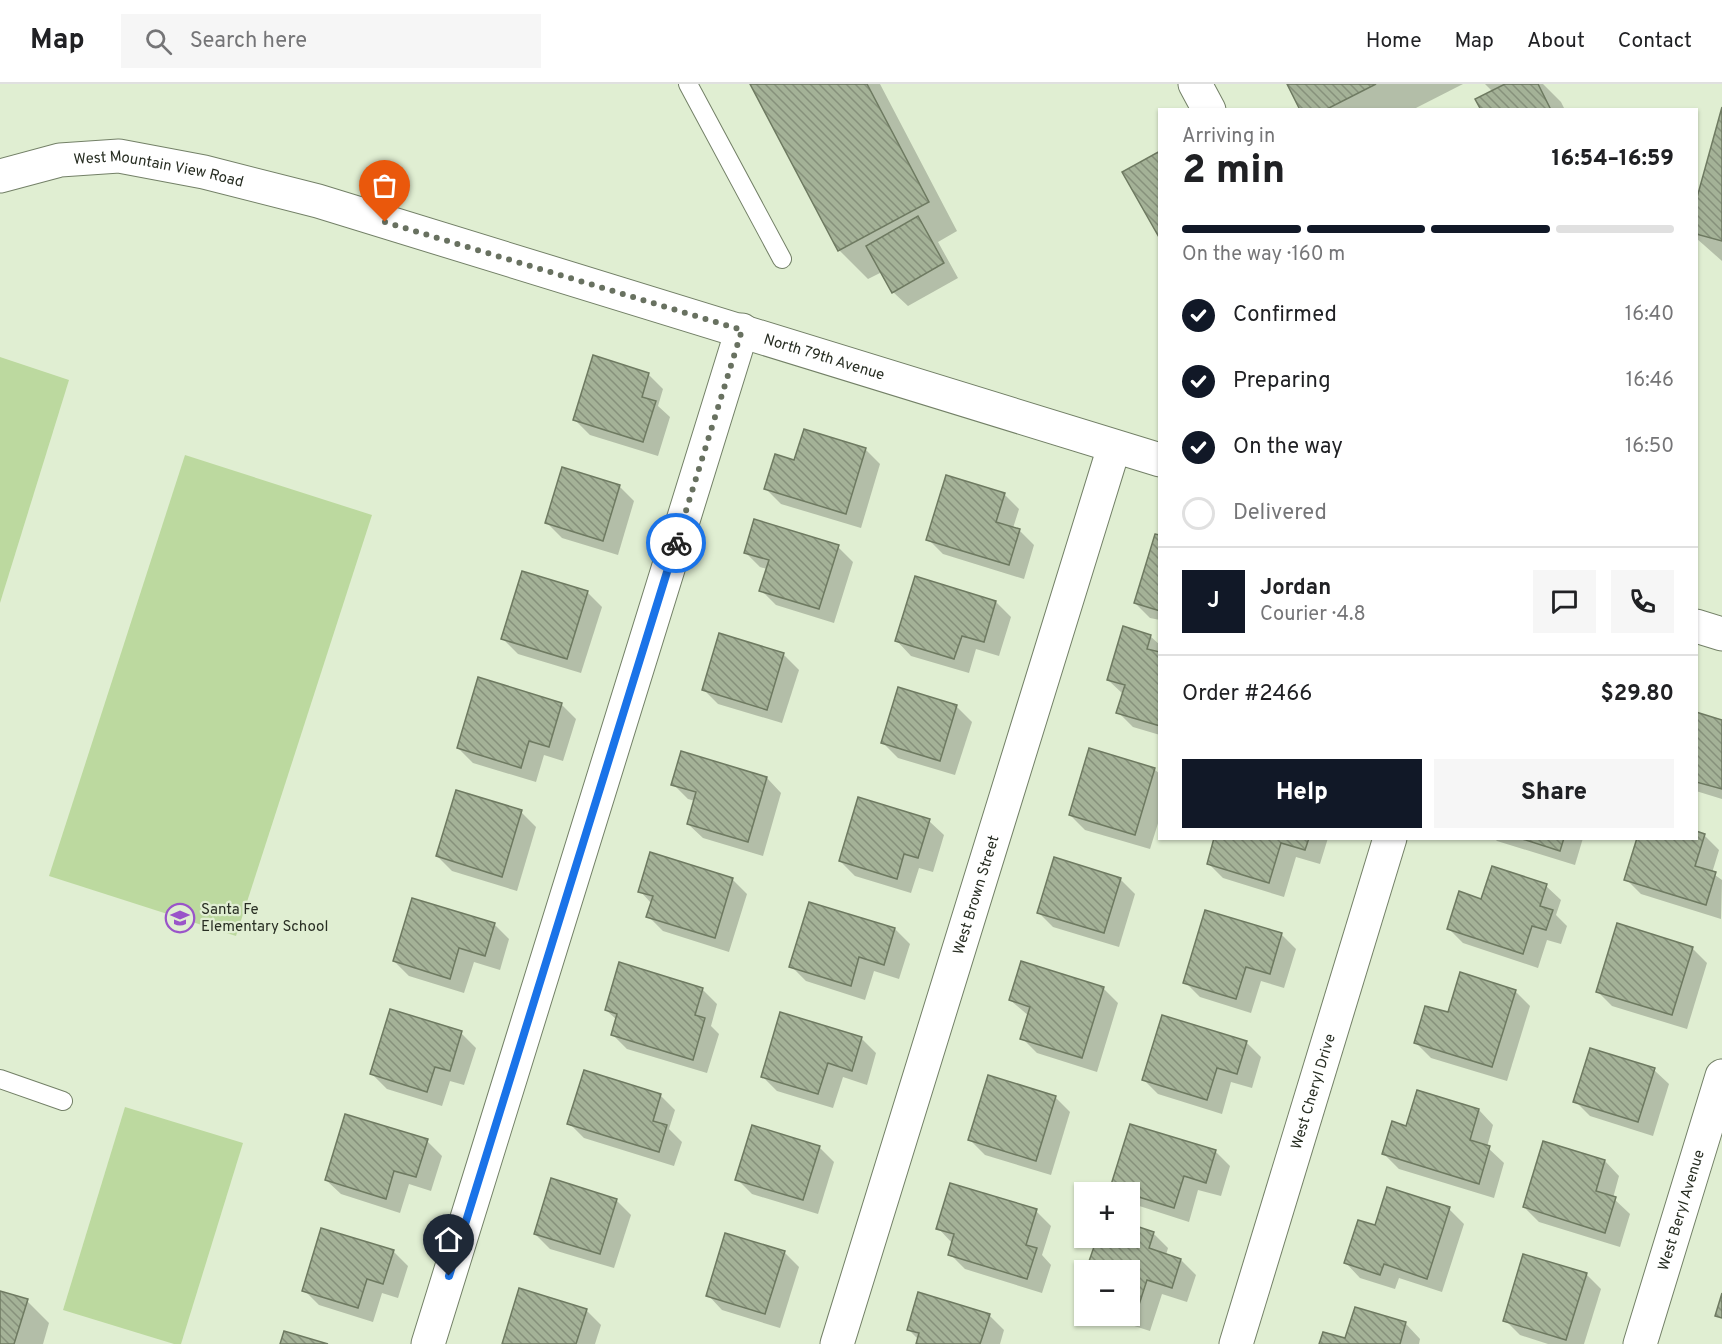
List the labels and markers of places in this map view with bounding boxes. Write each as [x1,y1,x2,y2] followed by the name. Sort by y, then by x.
[359,160,410,222] pin
[201,901,328,937] place label: Santa Fe Elementary School
[164,902,196,934] school or university icon: Santa Fe Elementary School
[423,1214,474,1276] pin

